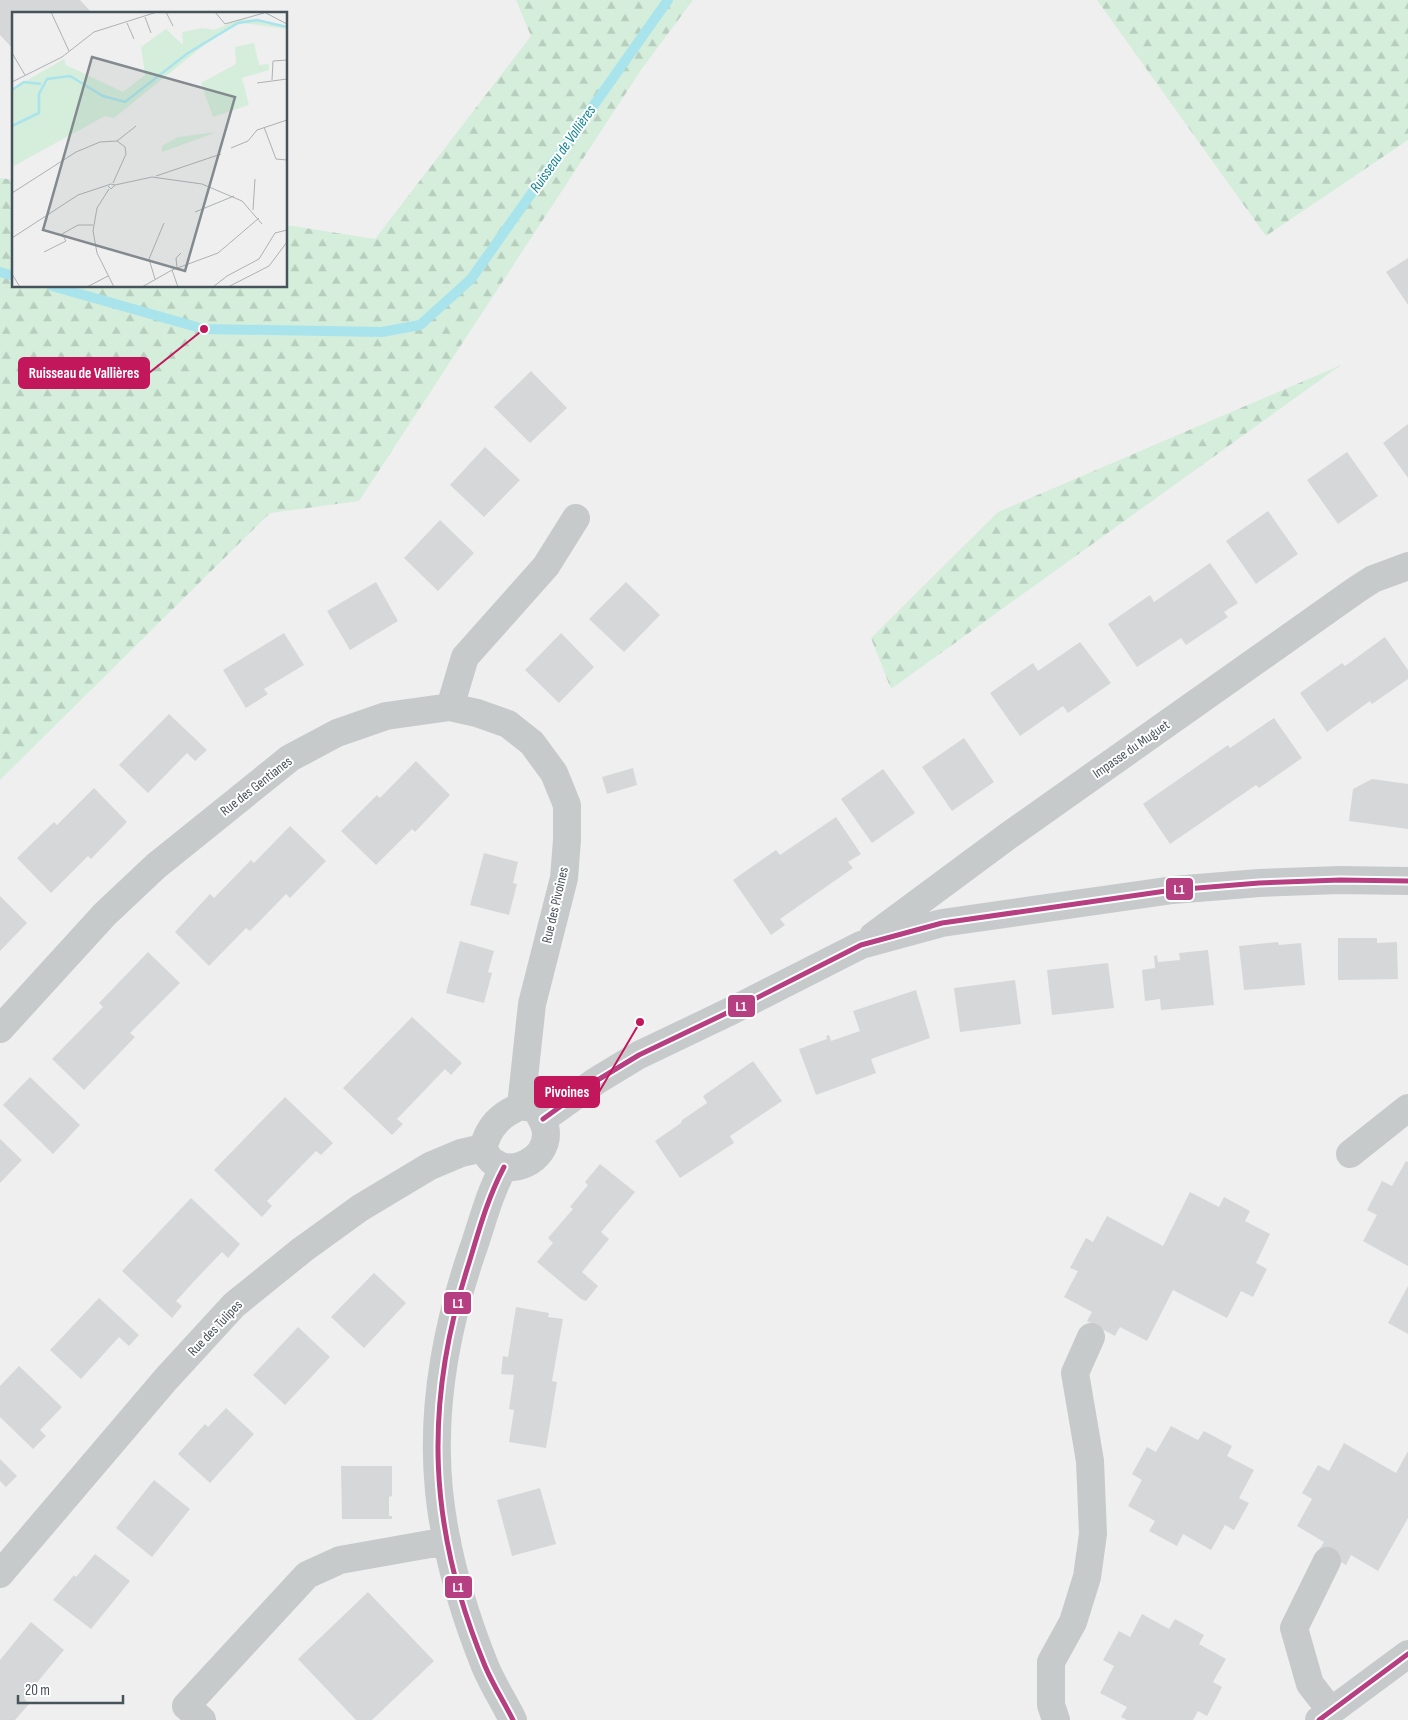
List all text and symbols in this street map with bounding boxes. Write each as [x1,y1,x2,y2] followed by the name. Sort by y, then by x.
[12,12,288,288] inset map
[526,101,601,196] water label: Ruisseau de Vallières
[19,358,149,388] callout: Ruisseau de Vallières
[29,364,139,383] text: Ruisseau de Vallières
[1089,716,1173,782] street label: Impasse du Muguet
[217,753,295,819] street label: Rue des Gentianes
[538,865,572,945] street label: Rue des Pivoines
[1165,877,1194,901] line badge: L1
[1173,881,1185,898] text: L1
[727,994,756,1018] line badge: L1
[735,998,747,1015] text: L1
[535,1077,599,1107] callout: Pivoines
[545,1083,589,1102] text: Pivoines
[443,1291,472,1315] line badge: L1
[452,1295,464,1312] text: L1
[184,1296,246,1360] street label: Rue des Tulipes
[444,1575,473,1599] line badge: L1
[452,1579,464,1596] text: L1
[18,1672,122,1704] scale bar
[25,1681,50,1700] text: 20 m

